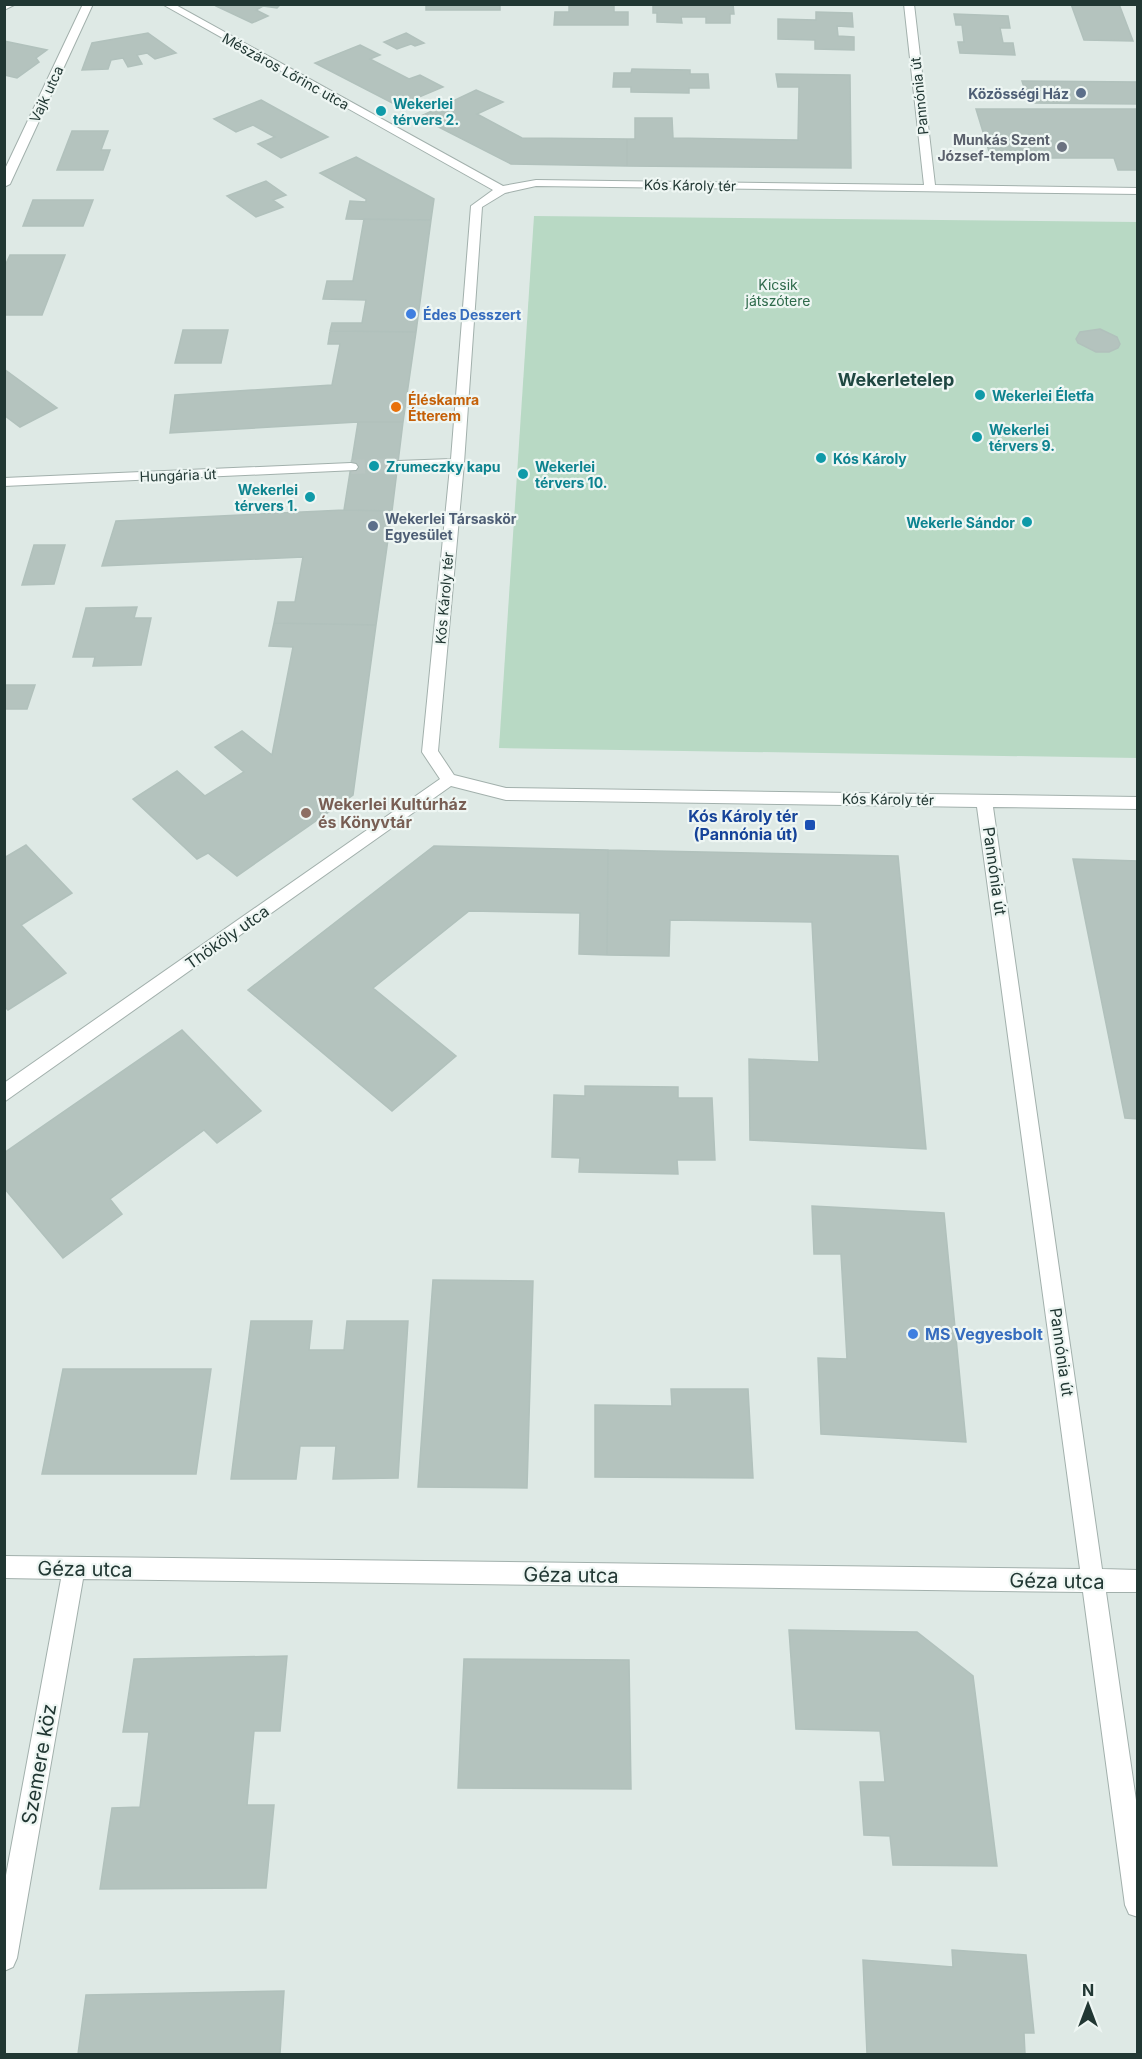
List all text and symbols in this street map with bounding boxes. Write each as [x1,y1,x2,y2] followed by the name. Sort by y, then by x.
[219,29,353,113] street label: Mészáros Lőrinc utca
[906,56,932,136] street label: Pannónia út
[26,63,66,125] street label: Vajk utca
[968,85,1069,102] place label: Közösségi Ház
[1074,86,1088,100] marker: Közösségi Ház
[393,95,459,128] place label: Wekerlei térvers 2.
[374,104,388,118] marker: Wekerlei térvers 2.
[937,131,1050,164] place label: Munkás Szent József-templom
[1055,140,1069,154] marker: Munkás Szent József-templom
[644,176,736,194] street label: Kós Károly tér
[745,276,810,309] park label: Kicsik játszótere
[423,305,521,323] place label: Édes Desszert
[404,307,418,321] marker: Édes Desszert
[838,369,954,390] district label: Wekerletelep
[992,386,1094,404] place label: Wekerlei Életfa
[973,388,987,402] marker: Wekerlei Életfa
[408,390,479,424] place label: Éléskamra Étterem
[389,400,403,414] marker: Éléskamra Étterem
[989,421,1055,454] place label: Wekerlei térvers 9.
[970,430,984,444] marker: Wekerlei térvers 9.
[833,450,907,467] place label: Kós Károly
[814,451,828,465] marker: Kós Károly
[386,458,501,475] place label: Zrumeczky kapu
[535,458,607,491] place label: Wekerlei térvers 10.
[367,459,381,473] marker: Zrumeczky kapu
[139,465,217,485] street label: Hungária út
[516,467,530,481] marker: Wekerlei térvers 10.
[235,481,298,514] place label: Wekerlei térvers 1.
[303,490,317,504] marker: Wekerlei térvers 1.
[385,510,517,543] place label: Wekerlei Társaskör Egyesület
[906,514,1015,531] place label: Wekerle Sándor
[1020,515,1034,529] marker: Wekerle Sándor
[366,519,380,533] marker: Wekerlei Társaskör Egyesület
[432,551,456,645] street label: Kós Károly tér
[842,790,934,808] street label: Kós Károly tér
[318,794,467,832] place label: Wekerlei Kultúrház és Könyvtár
[299,806,313,820] marker: Wekerlei Kultúrház és Könyvtár
[688,806,798,844] place label: Kós Károly tér (Pannónia út)
[803,818,817,832] marker: Kós Károly tér (Pannónia út)
[979,825,1011,917] street label: Pannónia út
[181,901,273,973] street label: Thököly utca
[1046,1306,1078,1398] street label: Pannónia út
[925,1324,1043,1344] place label: MS Vegyesbolt
[906,1327,920,1341] marker: MS Vegyesbolt
[37,1556,133,1582] street label: Géza utca
[523,1562,619,1588] street label: Géza utca
[1009,1568,1105,1594] street label: Géza utca
[17,1702,61,1826] street label: Szemere köz
[1058,1975,1118,2035] north arrow
[1082,1980,1094,2000] text: N

